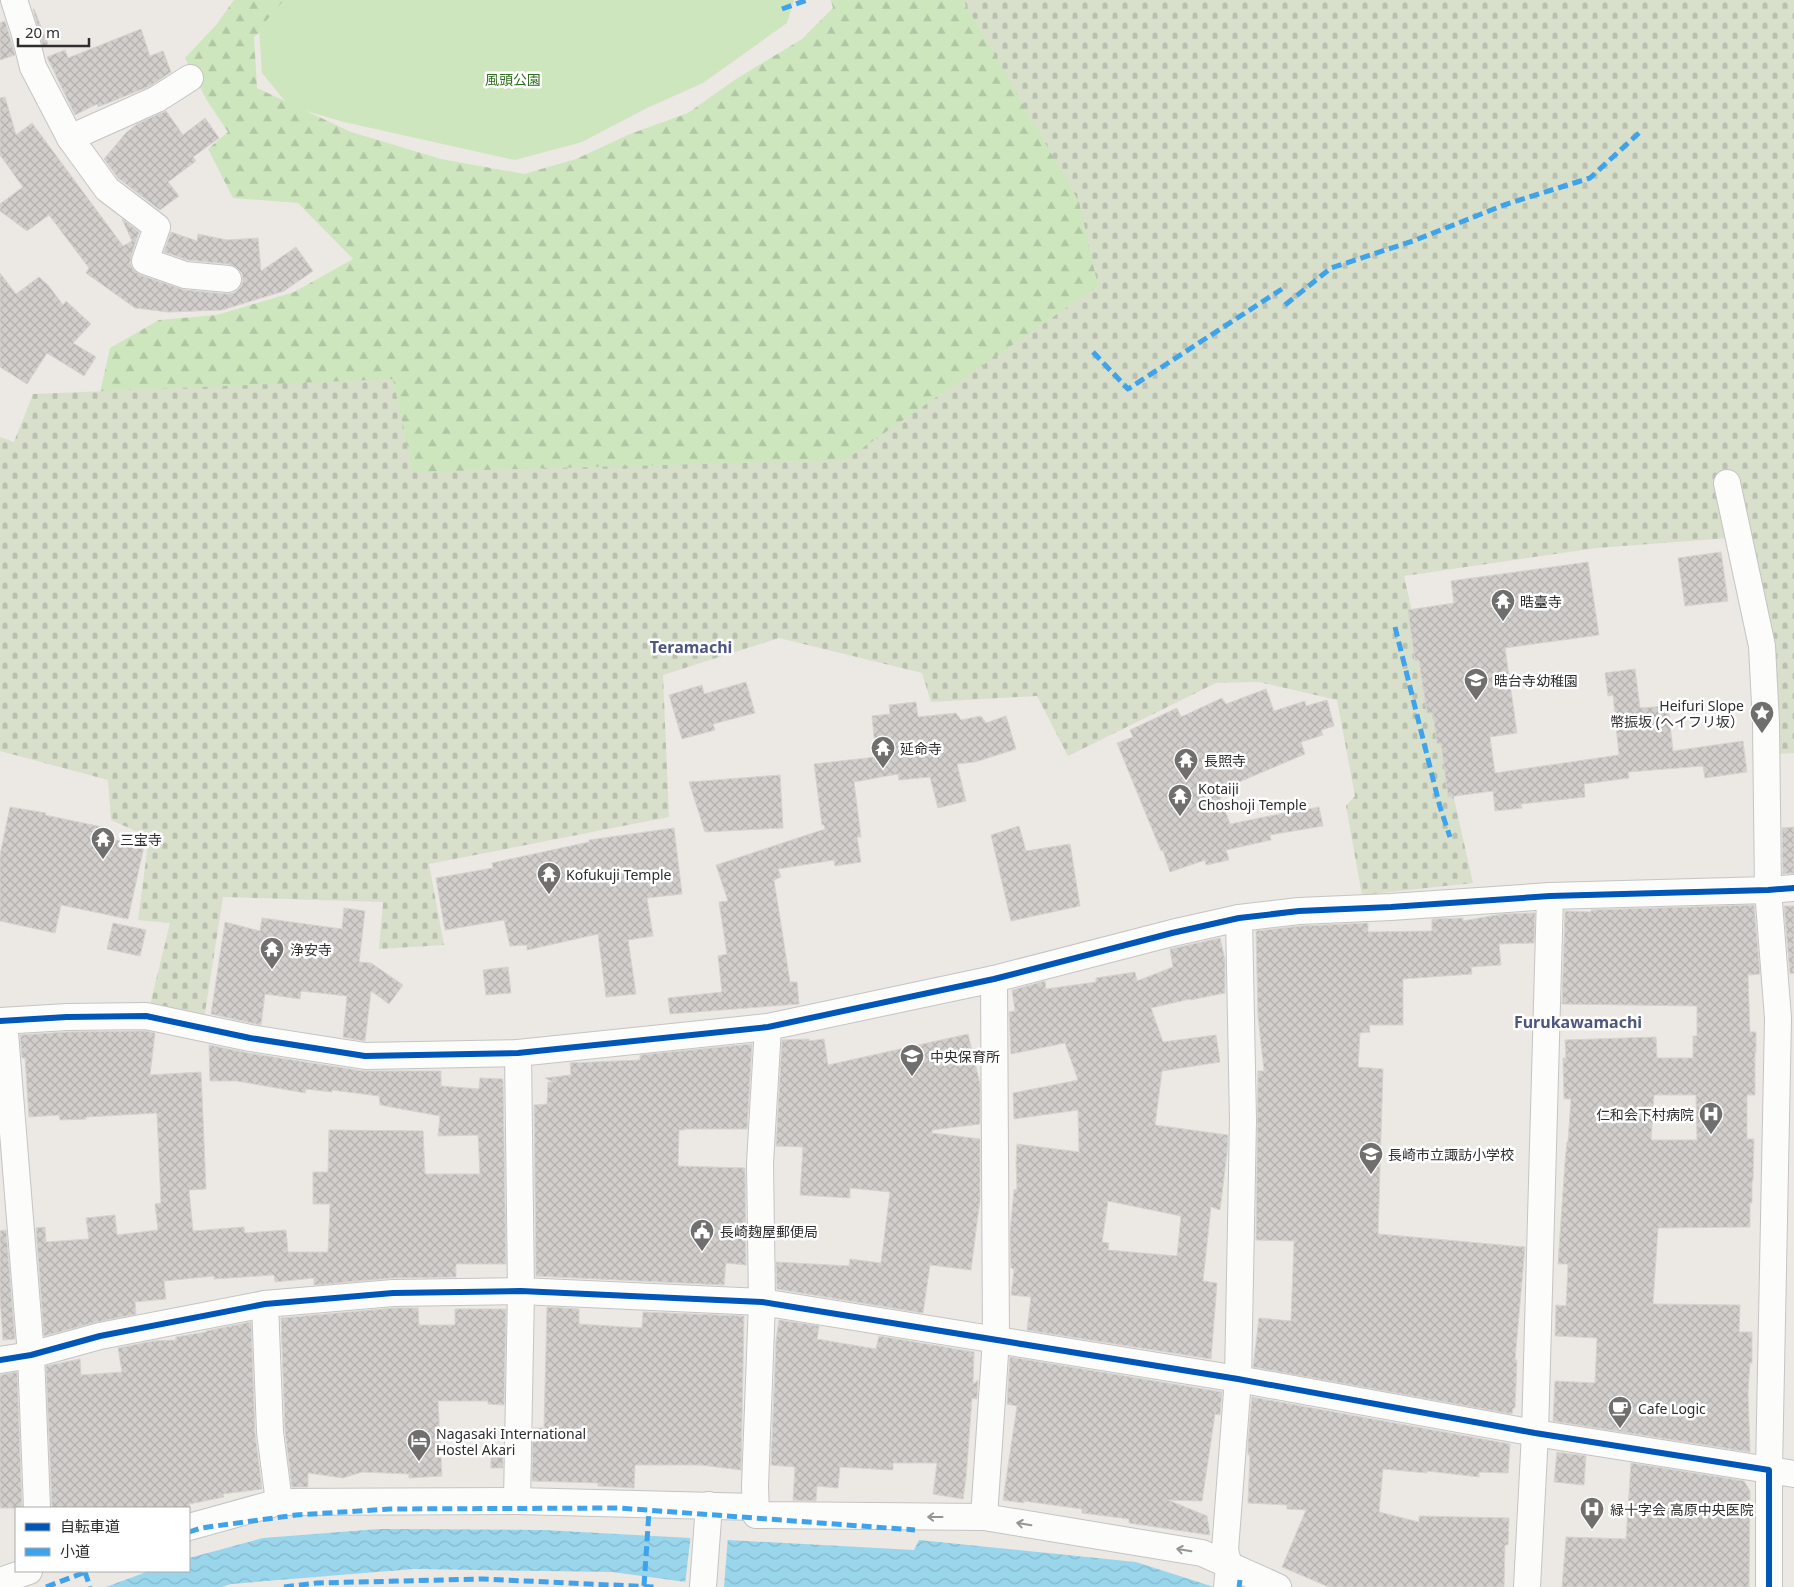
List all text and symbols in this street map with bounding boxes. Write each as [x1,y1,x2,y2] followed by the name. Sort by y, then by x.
[18,15,89,47] scale bar
[25,22,60,42] text: 20 m
[485,70,541,89] park label: 風頭公園
[1490,588,1516,622] temple icon: 晧臺寺
[1520,592,1562,611] place label: 晧臺寺
[650,636,732,658] district label: Teramachi
[1463,667,1489,701] school or university icon: 晧台寺幼稚園
[1494,671,1578,690] place label: 晧台寺幼稚園
[1610,696,1744,731] place label: Heifuri Slope 幣振坂 (ヘイフリ坂）
[1749,700,1775,734] place icon: Heifuri Slope 幣振坂 (ヘイフリ坂）
[870,735,896,769] temple icon: 延命寺
[900,739,942,758] place label: 延命寺
[1173,747,1199,781] temple icon: 長照寺
[1204,751,1246,770] place label: 長照寺
[1198,779,1307,814] place label: Kotaiji Choshoji Temple
[1167,783,1193,817] temple icon: Kotaiji Choshoji Temple
[90,826,116,860] temple icon: 三宝寺
[120,830,162,849] place label: 三宝寺
[536,861,562,895] temple icon: Kofukuji Temple
[566,865,672,884] place label: Kofukuji Temple
[259,936,285,970] temple icon: 浄安寺
[290,940,332,959] place label: 浄安寺
[1514,1011,1642,1033] district label: Furukawamachi
[899,1043,925,1077] school or university icon: 中央保育所
[930,1047,1000,1066] place label: 中央保育所
[1698,1101,1724,1135] hospital icon: 仁和会下村病院
[1596,1105,1694,1124] place label: 仁和会下村病院
[1358,1141,1384,1175] school or university icon: 長崎市立諏訪小学校
[1388,1145,1514,1164] place label: 長崎市立諏訪小学校
[689,1218,715,1252] public building icon: 長崎麹屋郵便局
[720,1222,818,1241] place label: 長崎麹屋郵便局
[1607,1395,1633,1429] cafe icon: Cafe Logic
[1638,1399,1706,1418] place label: Cafe Logic
[436,1424,586,1459] place label: Nagasaki International Hostel Akari
[406,1428,432,1462] hotel icon: Nagasaki International Hostel Akari
[1579,1496,1605,1530] hospital icon: 緑十字会 高原中央医院
[1610,1500,1754,1519] place label: 緑十字会 高原中央医院
[15,1507,190,1572] legend
[927,1512,944,1522] one-way arrow
[60,1516,120,1536] text: 自転車道
[1016,1518,1032,1528] one-way arrow
[60,1541,90,1561] text: 小道
[1176,1545,1192,1555] one-way arrow

